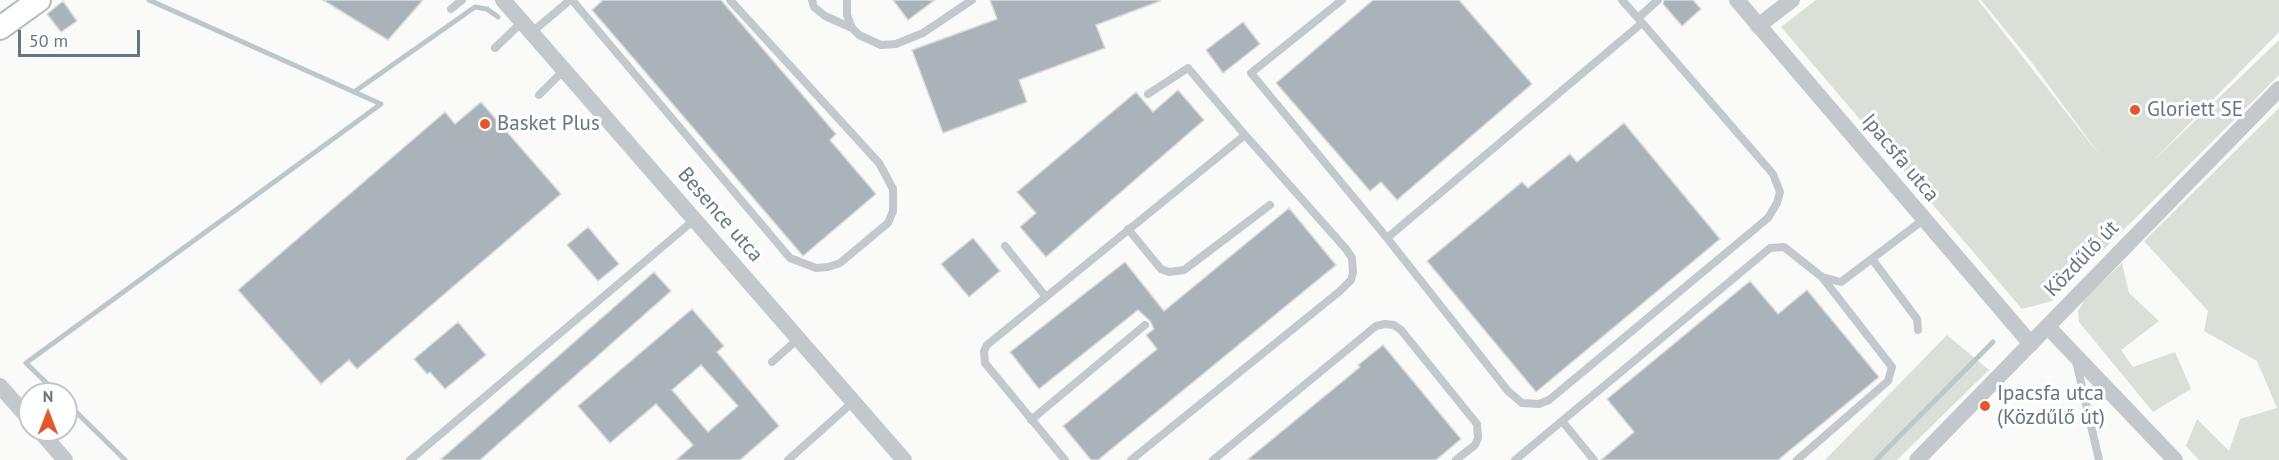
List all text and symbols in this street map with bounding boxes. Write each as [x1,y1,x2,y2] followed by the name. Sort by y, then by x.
[21,18,142,56] scale bar
[29,29,68,52] text: 50 m
[2147,97,2243,123] place label: Gloriett SE
[2128,103,2142,117] marker: Gloriett SE
[1856,109,1944,207] street label: Ipacsfa utca
[497,111,600,137] place label: Basket Plus
[478,117,492,131] marker: Basket Plus
[672,162,768,268] street label: Besence utca
[2040,216,2124,302] street label: Közdűlő út
[1997,381,2105,431] place label: Ipacsfa utca (Közdűlő út)
[18,382,78,442] north arrow
[43,386,53,406] text: N
[1978,399,1992,413] marker: Ipacsfa utca (Közdűlő út)

